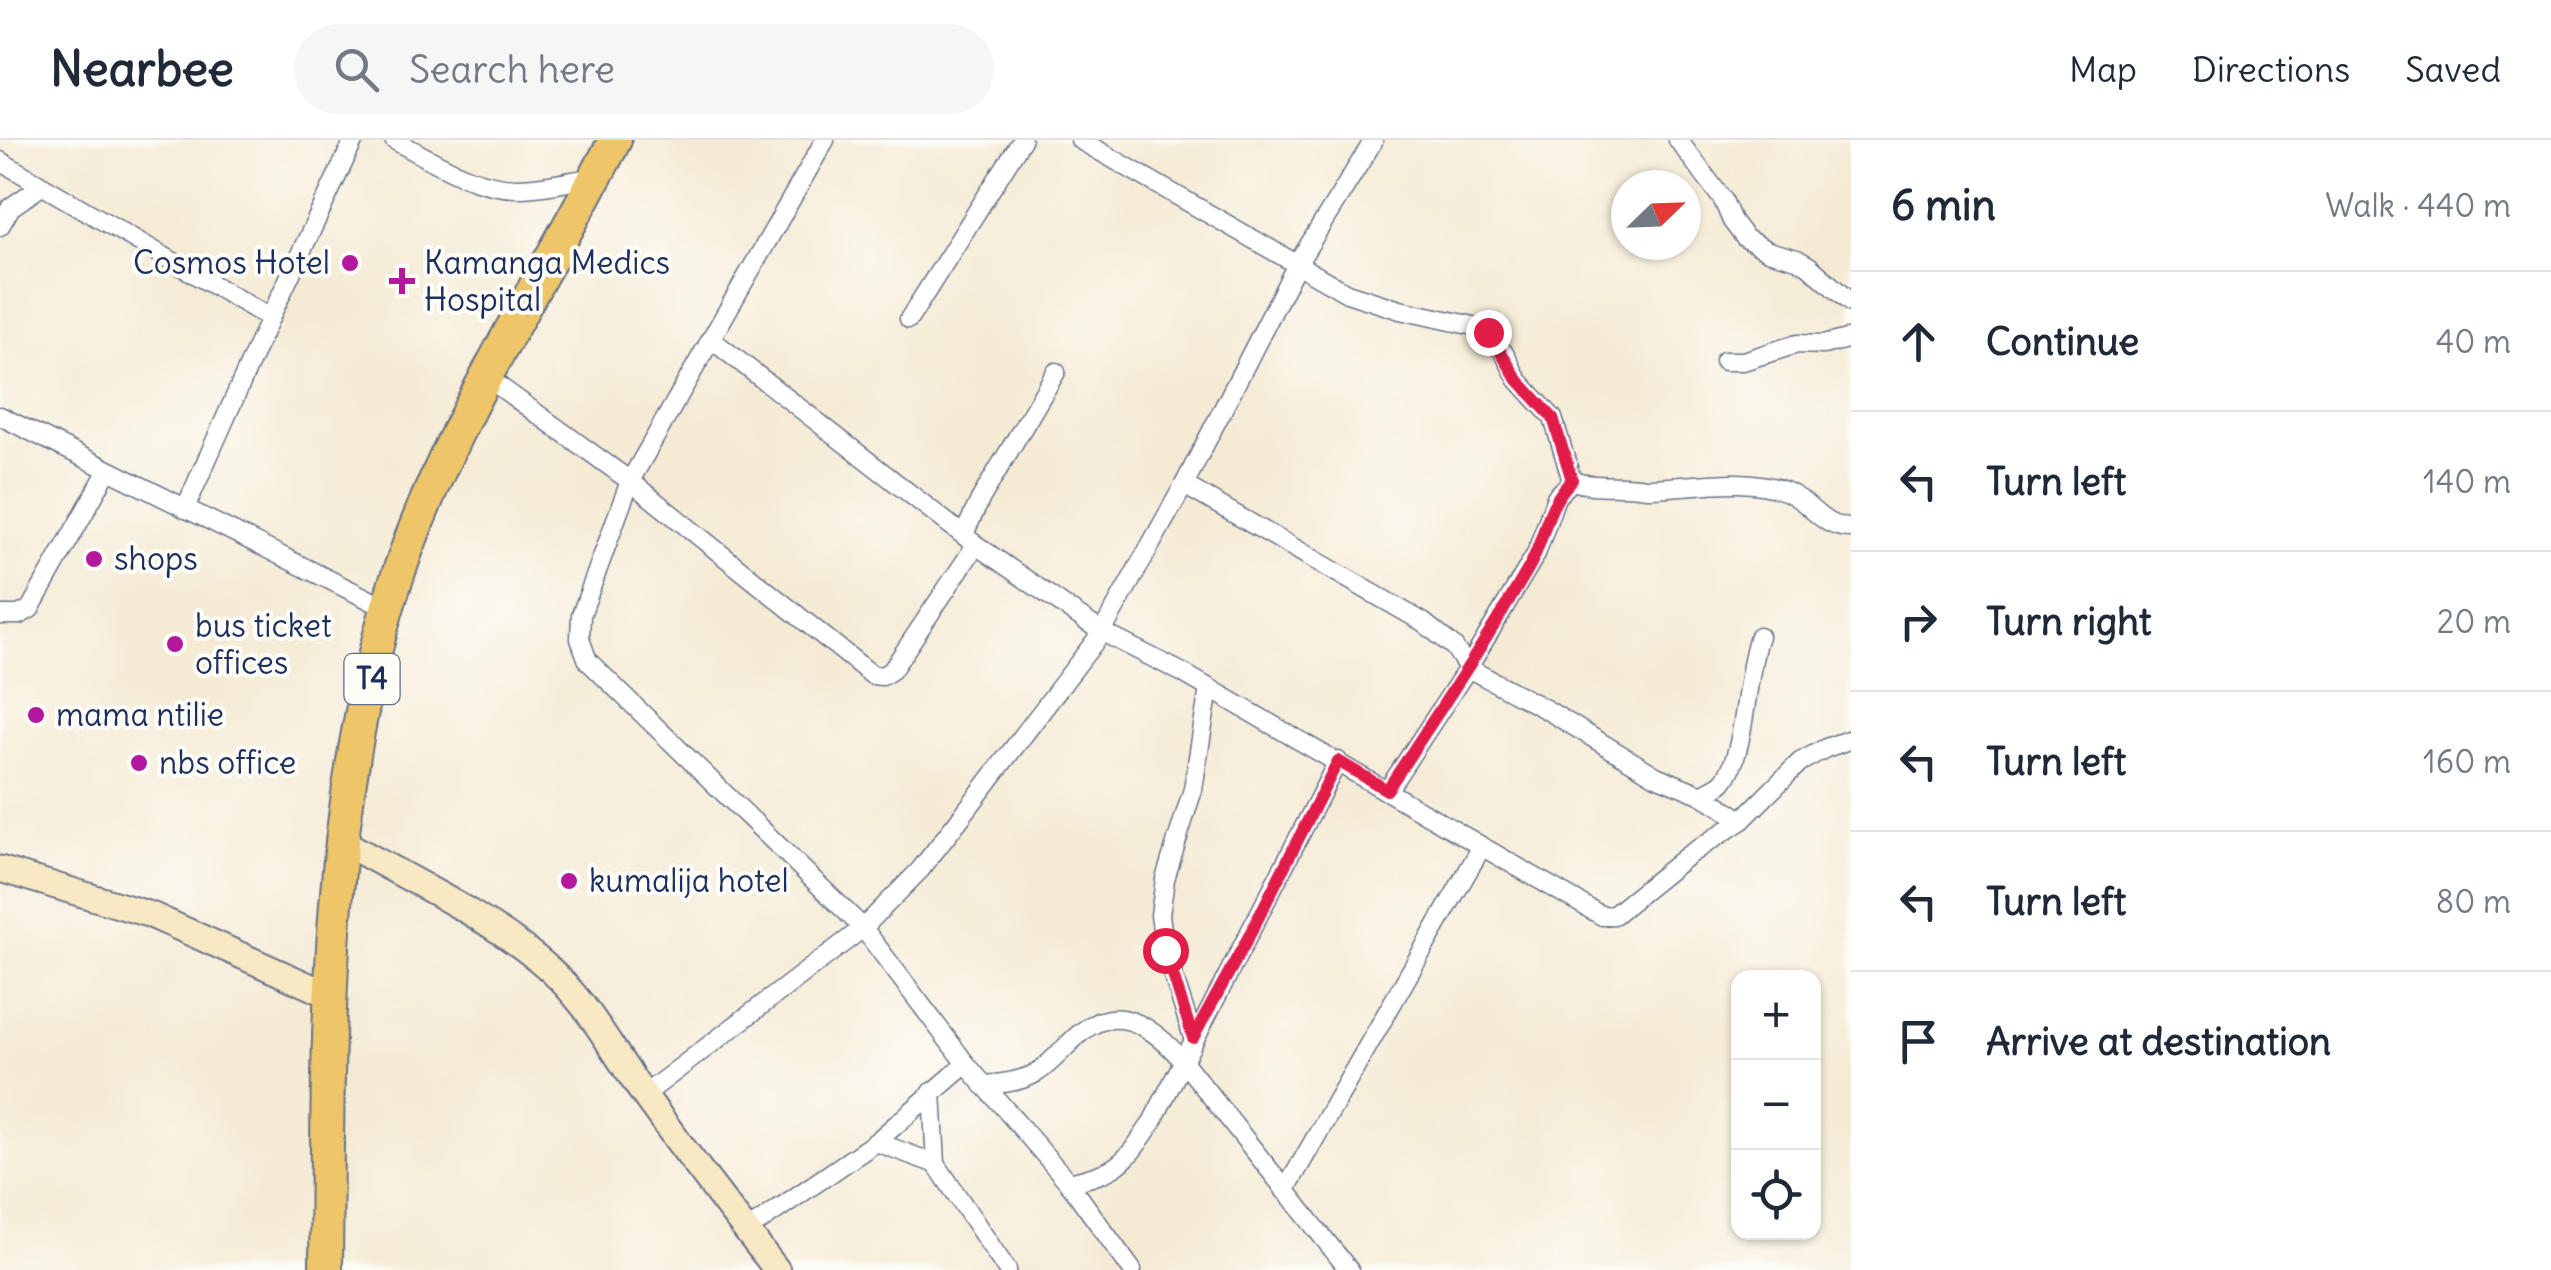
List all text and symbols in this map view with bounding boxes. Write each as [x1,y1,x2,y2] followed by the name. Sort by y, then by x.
[294,24,994,114] search box
[50,39,234,99] text: Nearbee
[329,42,384,97] icon: search
[409,46,615,93] text: Search here
[2069,47,2137,91] text: Map
[2192,47,2350,91] text: Directions
[2405,47,2501,91] text: Saved
[1611,170,1701,260] north arrow
[1891,179,1996,231] text: 6 min
[2325,185,2511,226] text: Walk · 440 m
[133,242,330,283] place label: Cosmos Hotel
[424,242,670,320] place label: Kamanga Medics Hospital
[339,252,361,274] marker: Cosmos Hotel
[389,268,415,294] marker: Kamanga Medics Hospital
[1466,310,1512,356] route end
[1891,314,1946,369] icon: ahead
[1986,318,2139,365] text: Continue
[2436,321,2511,362] text: 40 m
[1891,454,1946,509] icon: left
[1986,458,2126,505] text: Turn left
[2423,461,2511,502] text: 140 m
[114,538,198,579] place label: shops
[83,548,105,570] marker: shops
[1891,594,1946,649] icon: right
[1986,598,2152,645] text: Turn right
[2437,601,2511,642] text: 20 m
[195,605,332,683] place label: bus ticket offices
[164,633,186,655] marker: bus ticket offices
[344,654,400,704] road number: T4
[56,694,224,735] place label: mama ntilie
[25,704,47,726] marker: mama ntilie
[1891,734,1946,789] icon: left
[1986,738,2126,785] text: Turn left
[2423,741,2511,782] text: 160 m
[159,742,296,783] place label: nbs office
[128,752,150,774] marker: nbs office
[589,860,789,901] place label: kumalija hotel
[558,870,580,892] marker: kumalija hotel
[1891,874,1946,929] icon: left
[1986,878,2126,925] text: Turn left
[2436,881,2511,922] text: 80 m
[1143,928,1189,974] route start
[1731,970,1821,1240] map controls
[1731,970,1821,1060] button: +
[1891,1014,1946,1069] icon: arrive
[1986,1018,2331,1065] text: Arrive at destination
[1731,1060,1821,1150] button: −
[1731,1150,1821,1240] button: locate

